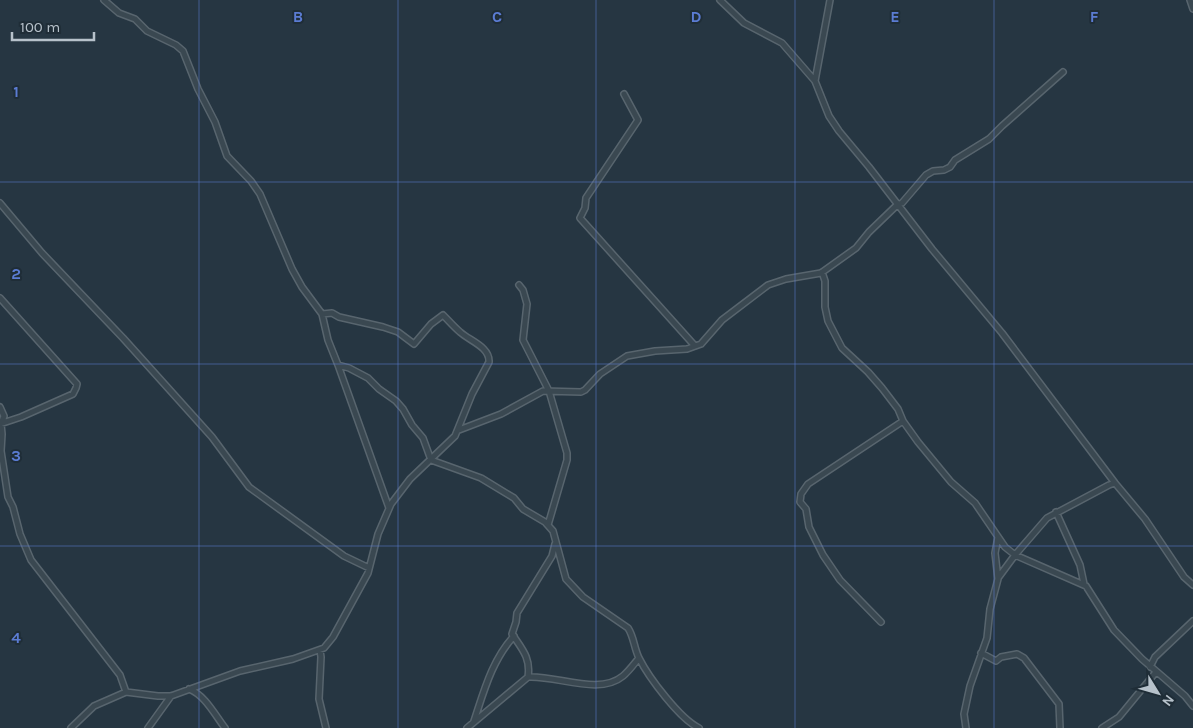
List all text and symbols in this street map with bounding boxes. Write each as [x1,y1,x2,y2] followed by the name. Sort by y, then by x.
[293,7,303,26] text: B
[492,7,502,26] text: C
[691,7,702,26] text: D
[890,7,900,26] text: E
[1090,7,1099,26] text: F
[12,10,95,42] scale bar
[20,18,60,36] text: 100 m
[13,82,19,101] text: 1
[11,264,21,283] text: 2
[11,446,21,465] text: 3
[11,628,21,647] text: 4
[1133,668,1183,718] north arrow
[1158,691,1178,710] text: N

